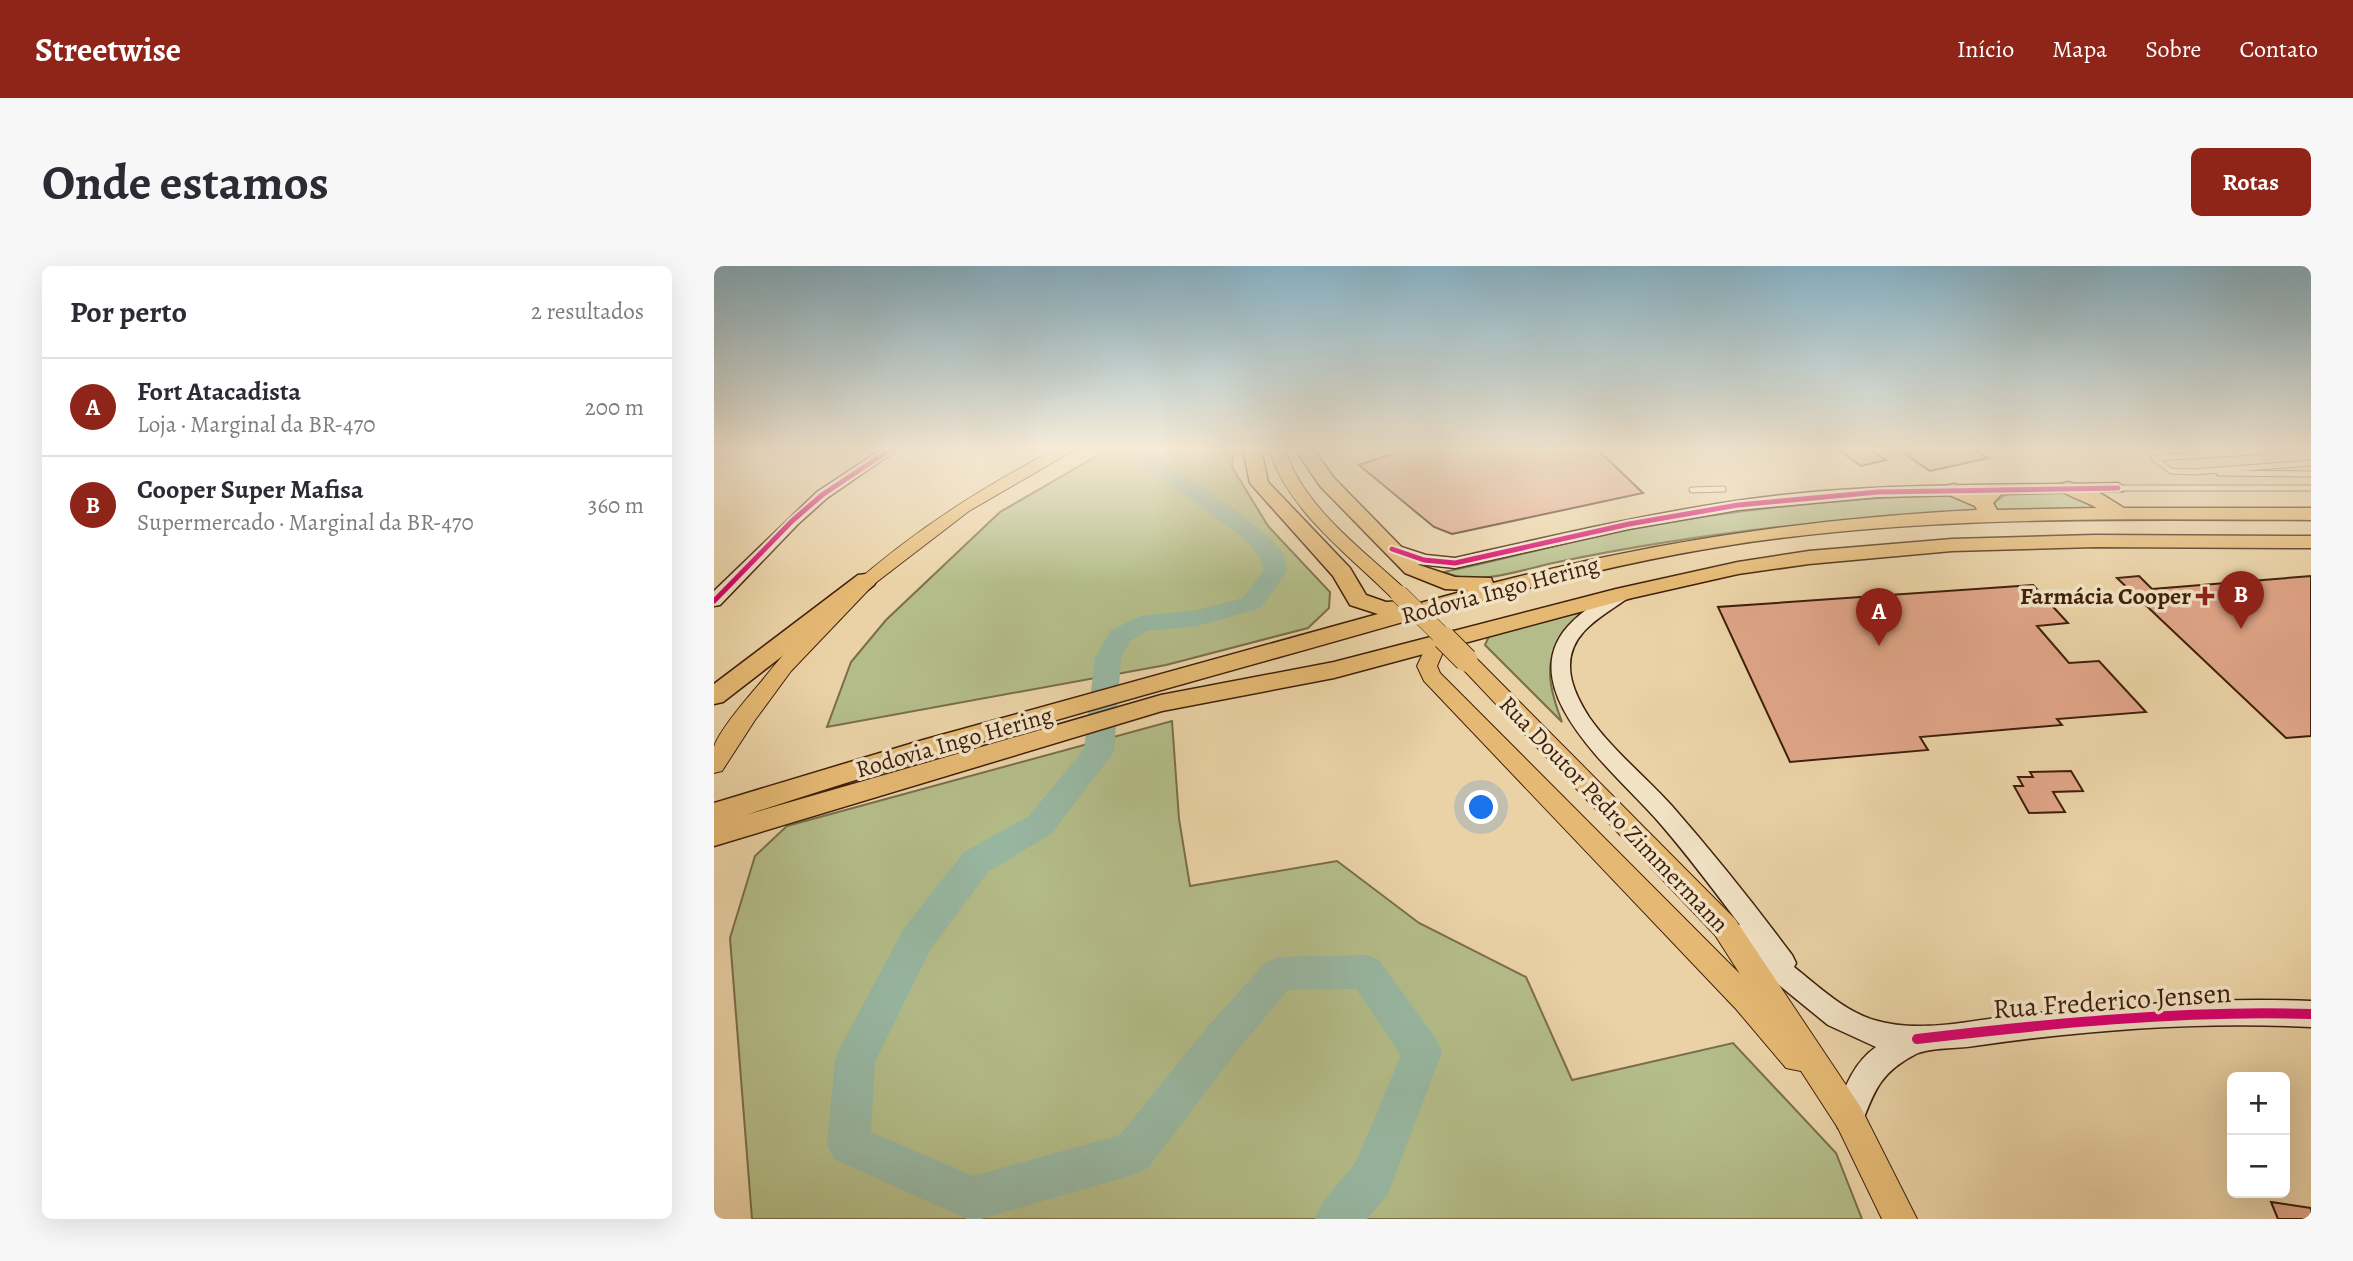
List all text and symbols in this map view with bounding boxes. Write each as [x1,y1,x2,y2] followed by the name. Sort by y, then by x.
[35,27,181,72] text: Streetwise
[1957,33,2014,65] text: Início
[2052,33,2107,65] text: Mapa
[2145,33,2201,65] text: Sobre
[2239,33,2318,65] text: Contato
[2191,148,2311,216] button: Rotas
[42,149,329,216] text: Onde estamos
[70,292,187,332] text: Por perto
[531,296,644,327] text: 2 resultados
[137,374,301,409] text: Fort Atacadista
[86,392,100,423] text: A
[585,392,644,423] text: 200 m
[137,409,375,440] text: Loja · Marginal da BR-470
[137,472,363,507] text: Cooper Super Mafisa
[86,490,100,521] text: B
[588,490,644,521] text: 360 m
[137,507,474,538] text: Supermercado · Marginal da BR-470
[1398,548,1602,632] street label: Rodovia Ingo Hering
[2218,571,2264,629] pin: B
[2020,580,2191,612] place label: Farmácia Cooper
[1856,588,1902,646] pin: A
[2197,588,2213,604] marker: Farmácia Cooper
[1492,689,1736,939] street label: Rua Doutor Pedro Zimmermann
[852,699,1056,785] street label: Rodovia Ingo Hering
[1464,790,1498,824] your location
[1991,974,2233,1028] street label: Rua Frederico Jensen
[2227,1072,2290,1198] map controls
[2227,1072,2290,1135] button: +
[2227,1135,2290,1198] button: −

